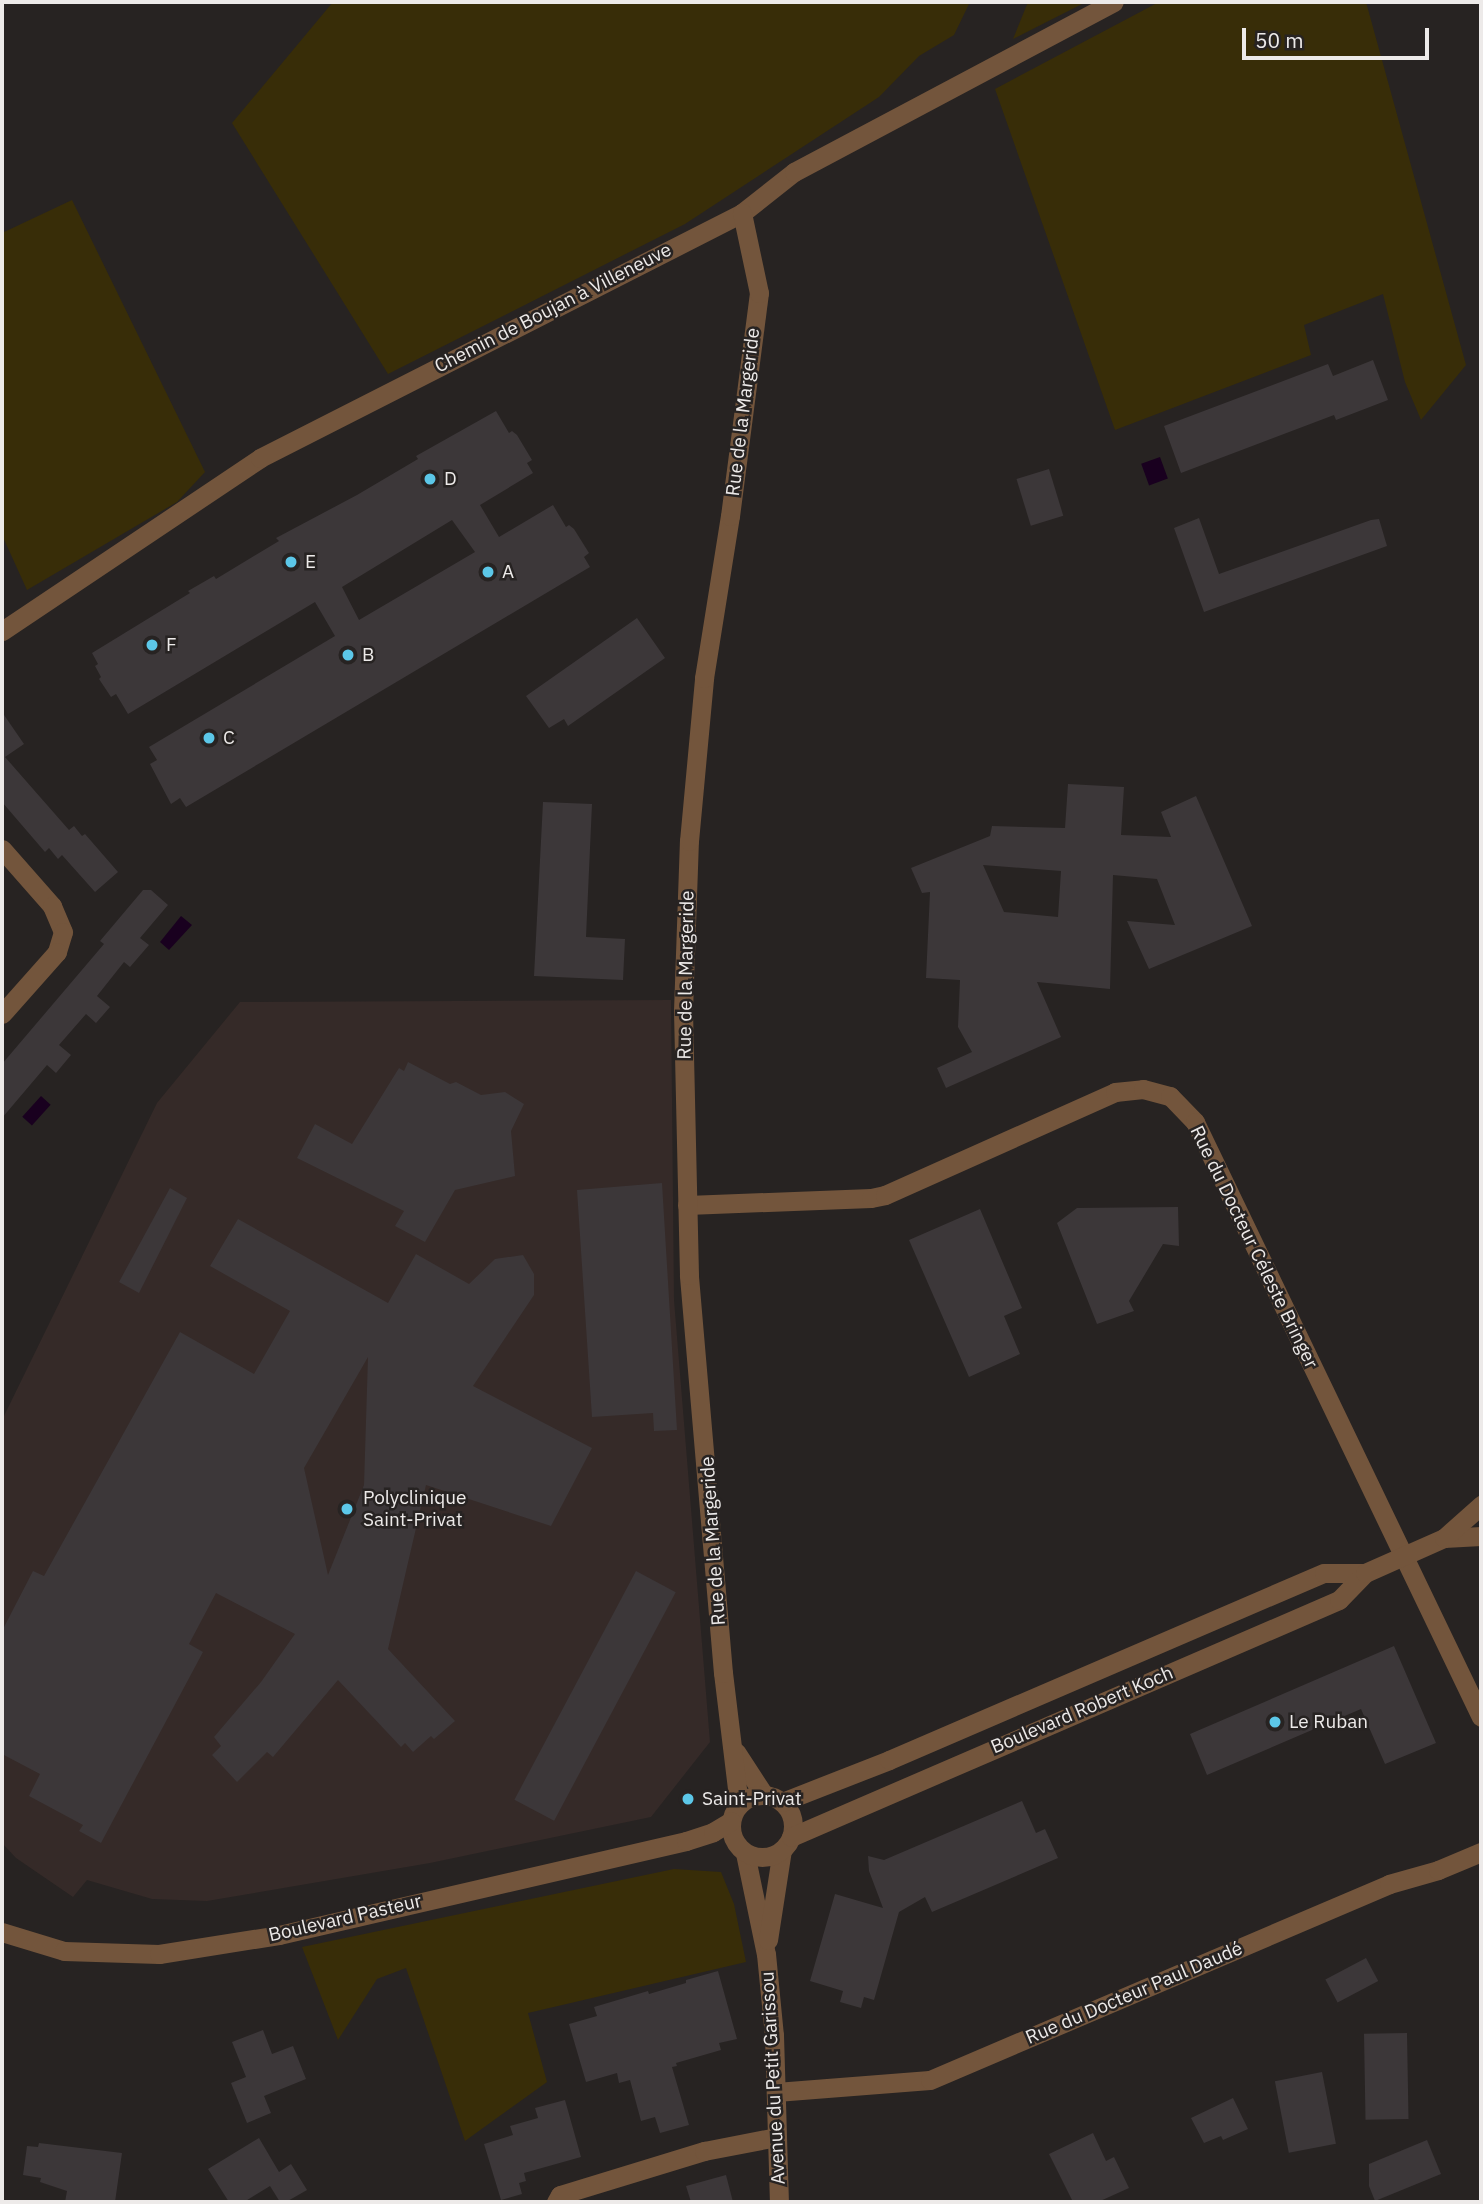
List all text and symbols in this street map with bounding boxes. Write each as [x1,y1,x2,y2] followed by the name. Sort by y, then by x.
[1245,14,1432,58] scale bar
[1255,26,1304,54] text: 50 m
[431,238,675,378] street label: Chemin de Boujan à Villeneuve
[721,327,765,497] street label: Rue de la Margeride
[444,468,457,490] place label: D
[422,471,438,487] marker: D
[305,551,316,573] place label: E
[283,554,299,570] marker: E
[502,561,514,583] place label: A
[480,564,496,580] marker: A
[166,634,177,656] place label: F
[144,637,160,653] marker: F
[362,644,374,666] place label: B
[340,647,356,663] marker: B
[223,727,235,749] place label: C
[201,730,217,746] marker: C
[673,890,699,1060] street label: Rue de la Margeride
[1185,1122,1323,1372] street label: Rue du Docteur Céleste Bringer
[696,1456,730,1626] street label: Rue de la Margeride
[363,1487,466,1531] place label: Polyclinique Saint-Privat
[337,1499,357,1519] marker: Polyclinique Saint-Privat
[987,1661,1177,1759] street label: Boulevard Robert Koch
[1289,1711,1368,1733] place label: Le Ruban
[1267,1714,1283,1730] marker: Le Ruban
[702,1788,802,1810] place label: Saint-Privat
[680,1791,696,1807] marker: Saint-Privat
[266,1889,424,1947] street label: Boulevard Pasteur
[1022,1937,1246,2049] street label: Rue du Docteur Paul Daudé
[756,1971,790,2185] street label: Avenue du Petit Garissou

